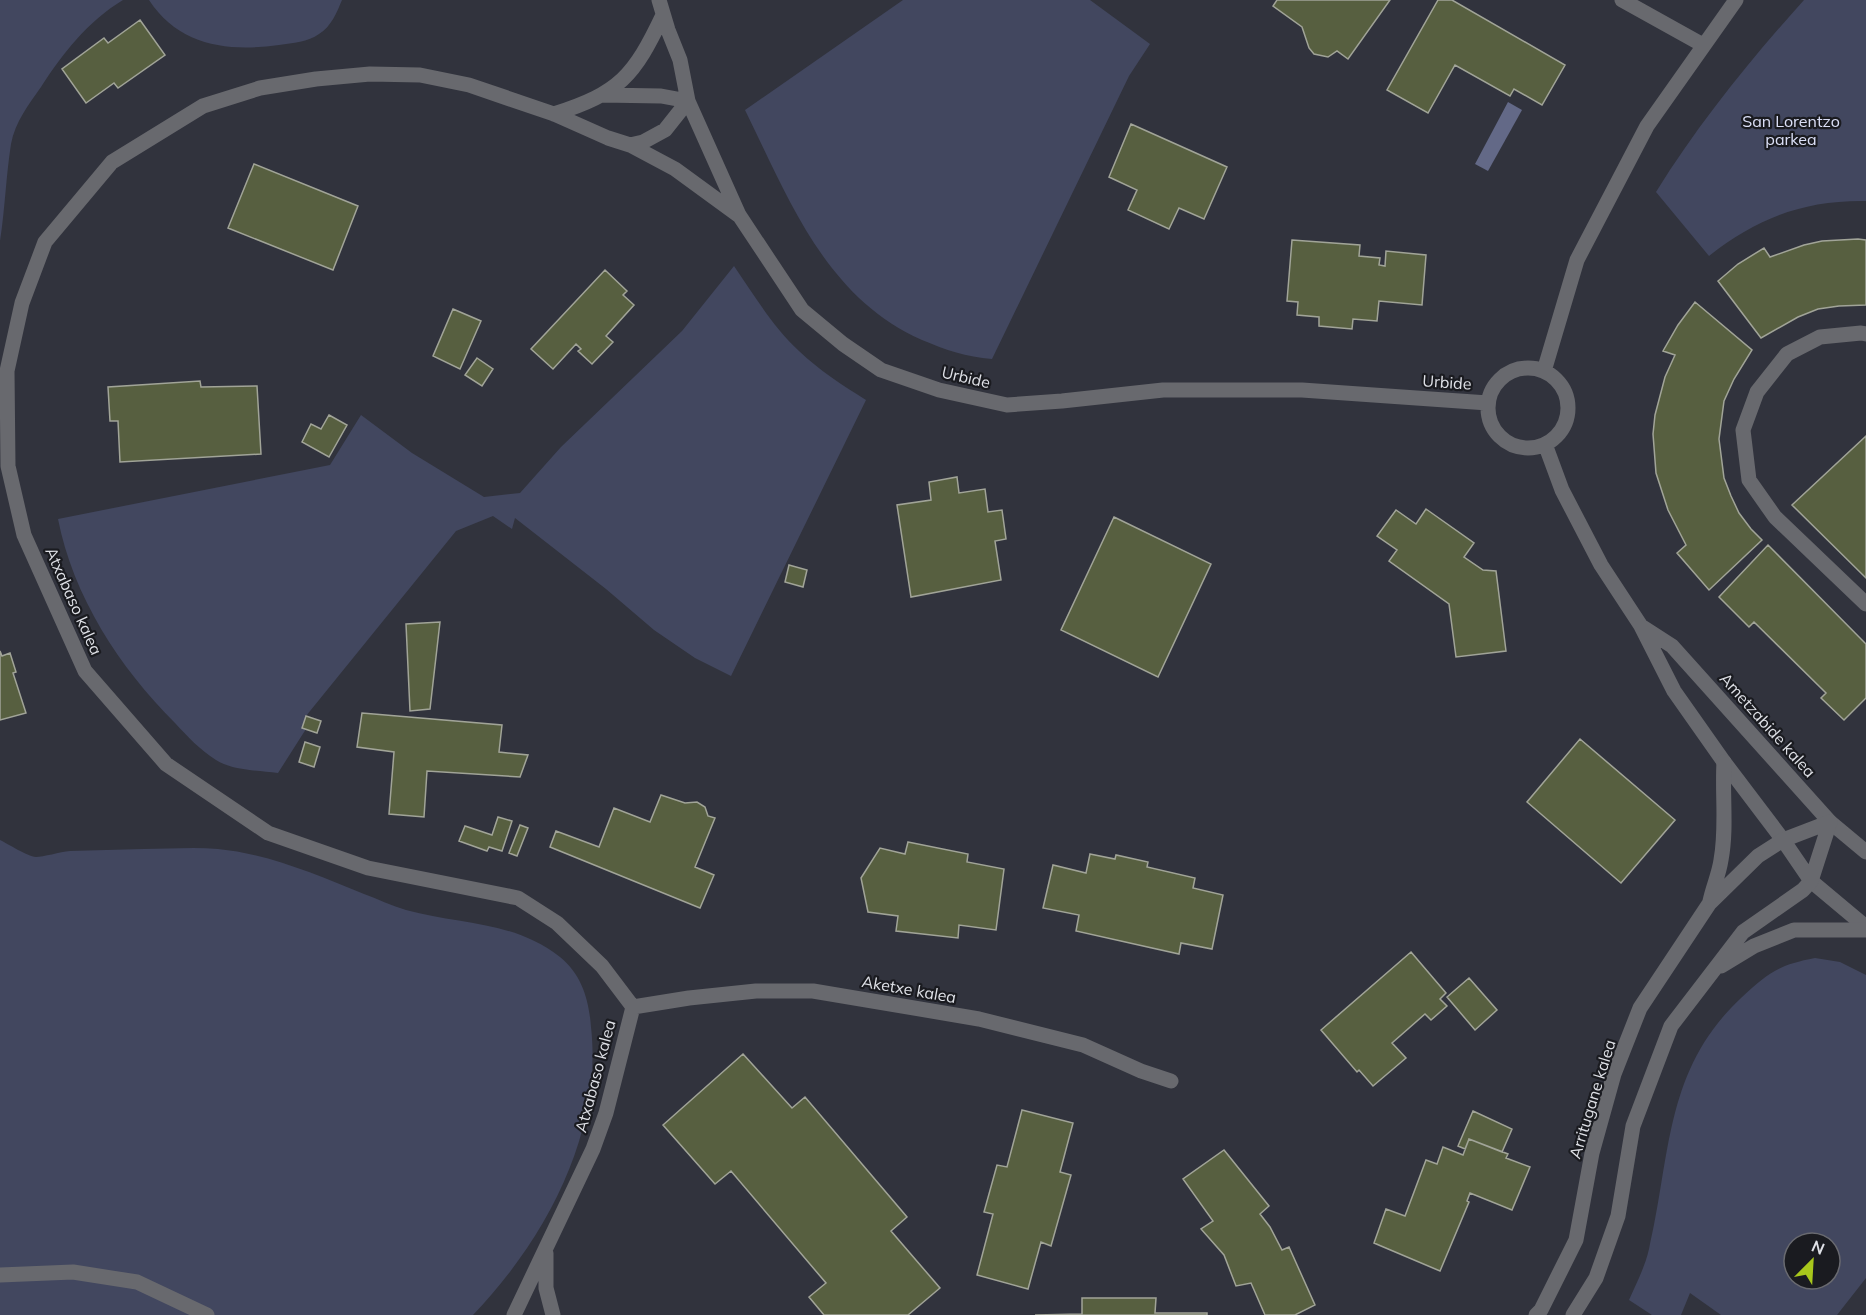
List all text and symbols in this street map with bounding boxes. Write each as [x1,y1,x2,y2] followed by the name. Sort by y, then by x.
[1742,111,1840,149] park label: San Lorentzo parkea
[940,362,992,392] street label: Urbide
[1422,370,1472,394] street label: Urbide
[41,544,107,658] street label: Atxabaso kalea
[1716,669,1820,781] street label: Ametzabide kalea
[860,971,958,1007] street label: Aketxe kalea
[570,1018,620,1134] street label: Atxabaso kalea
[1564,1037,1620,1161] street label: Arritugane kalea
[1782,1231,1842,1291] north arrow
[1809,1236,1828,1259] text: N

